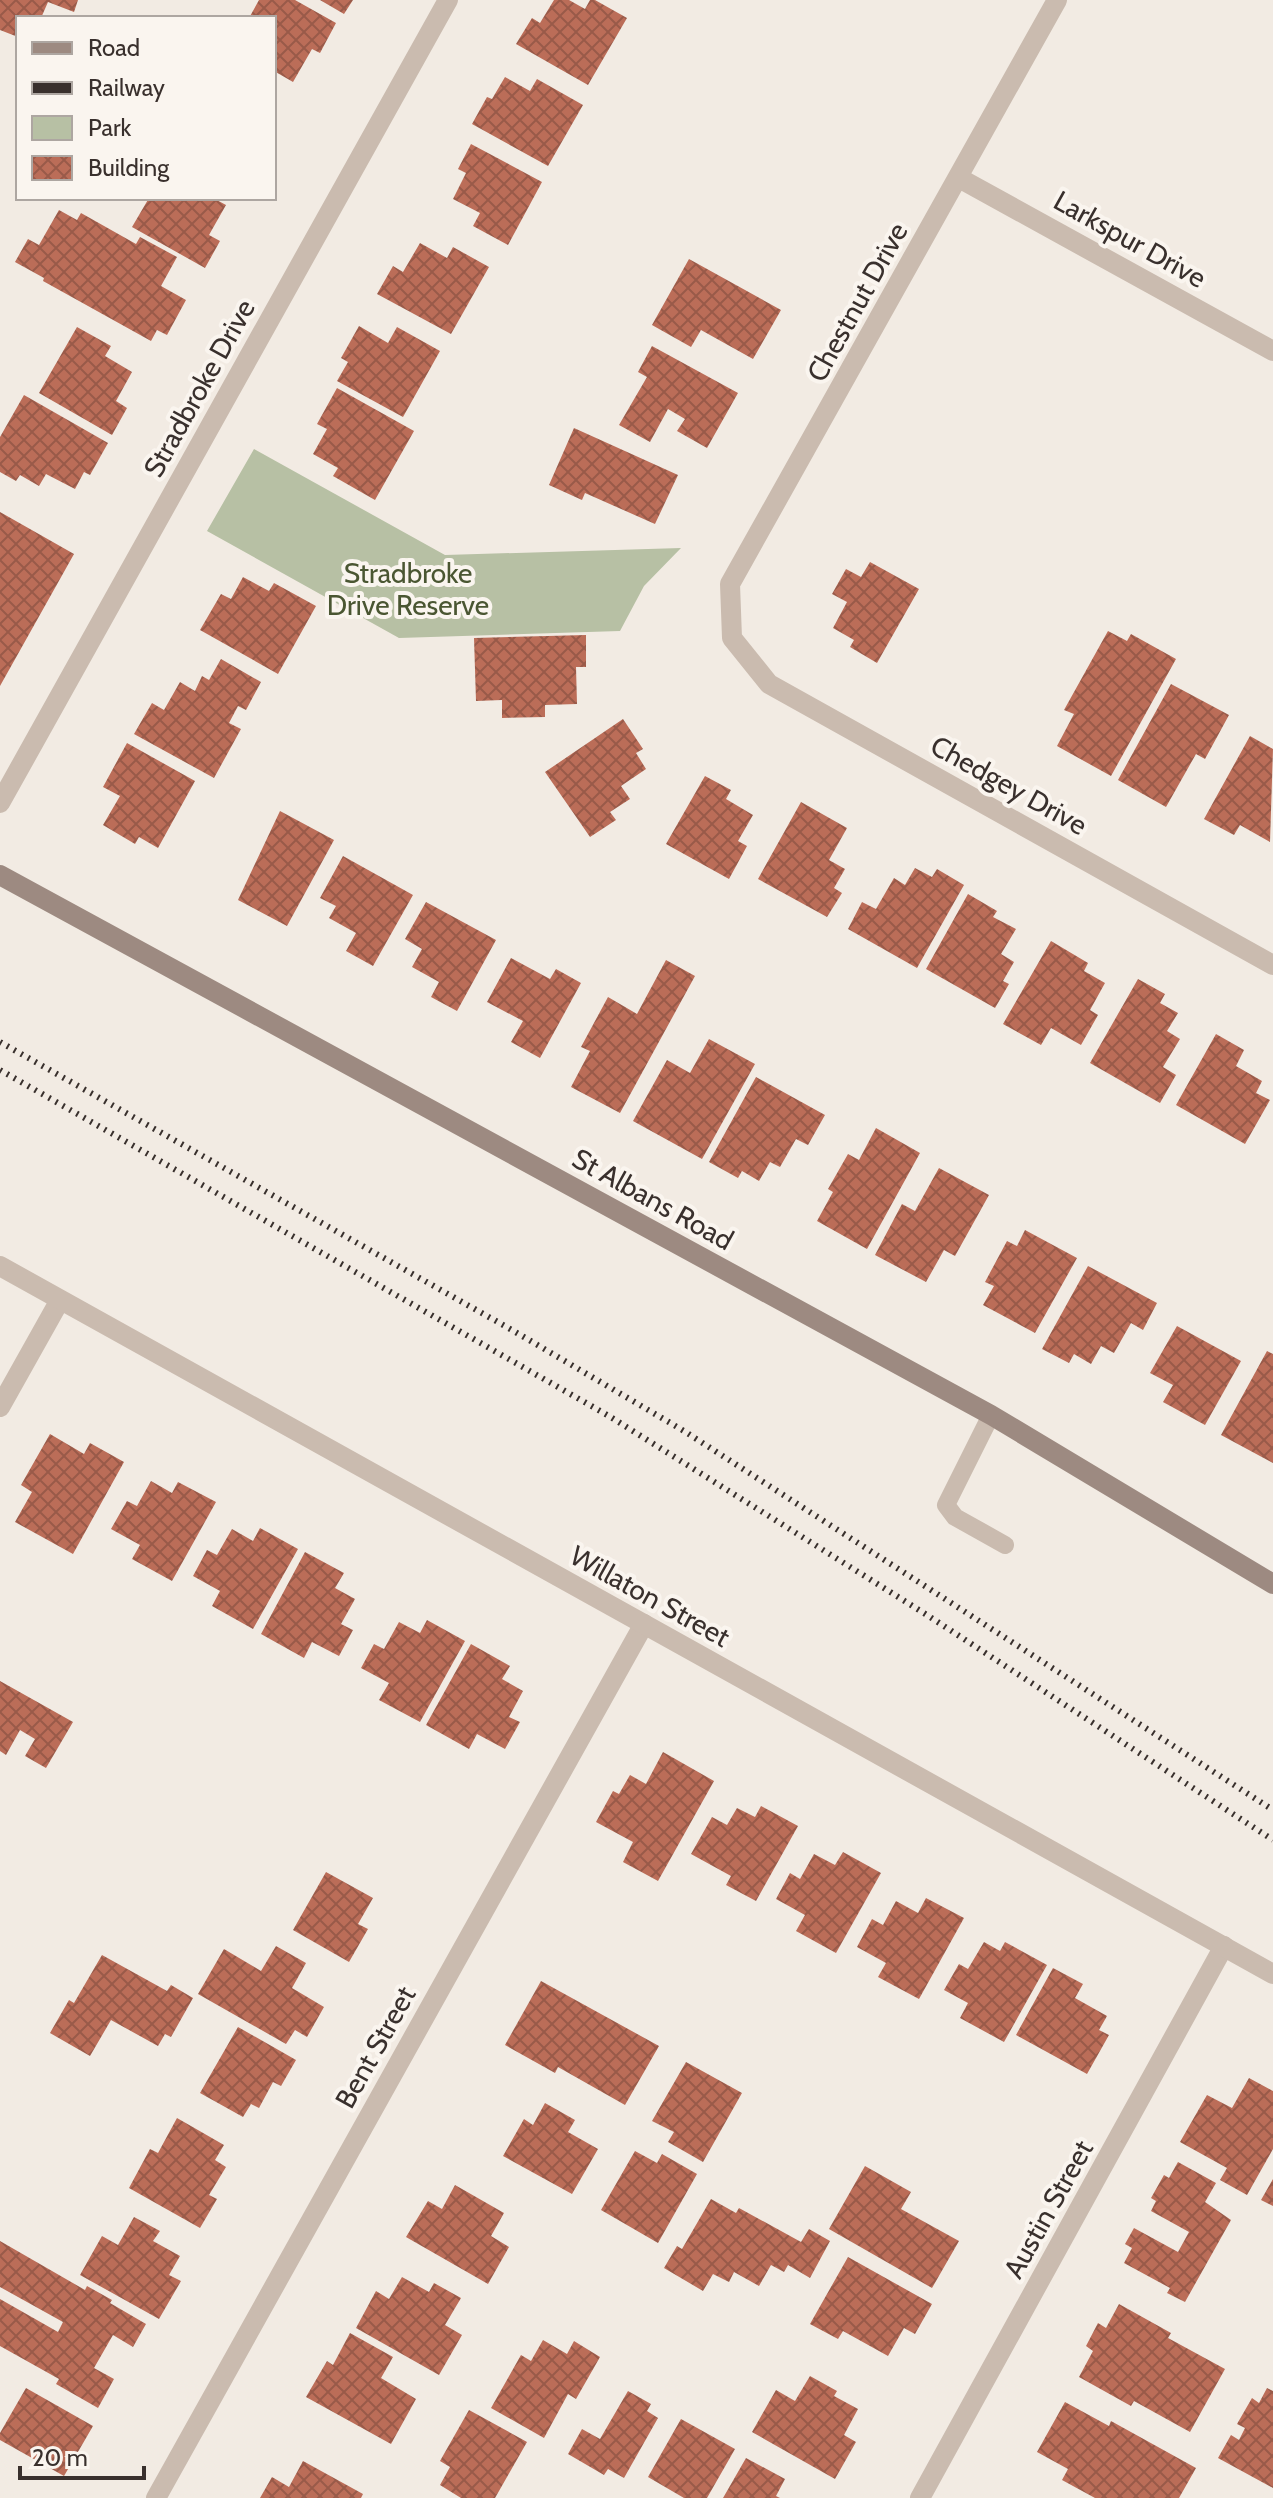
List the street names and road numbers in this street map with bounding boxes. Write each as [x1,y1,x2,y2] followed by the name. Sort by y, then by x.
[1048,183,1212,295] street label: Larkspur Drive
[799,217,915,387] street label: Chestnut Drive
[136,293,262,483] street label: Stradbroke Drive
[925,728,1093,842] street label: Chedgey Drive
[567,1141,739,1257] street label: St Albans Road
[564,1538,736,1654] street label: Willaton Street
[328,1980,422,2114] street label: Bent Street
[996,2134,1100,2284] street label: Austin Street

